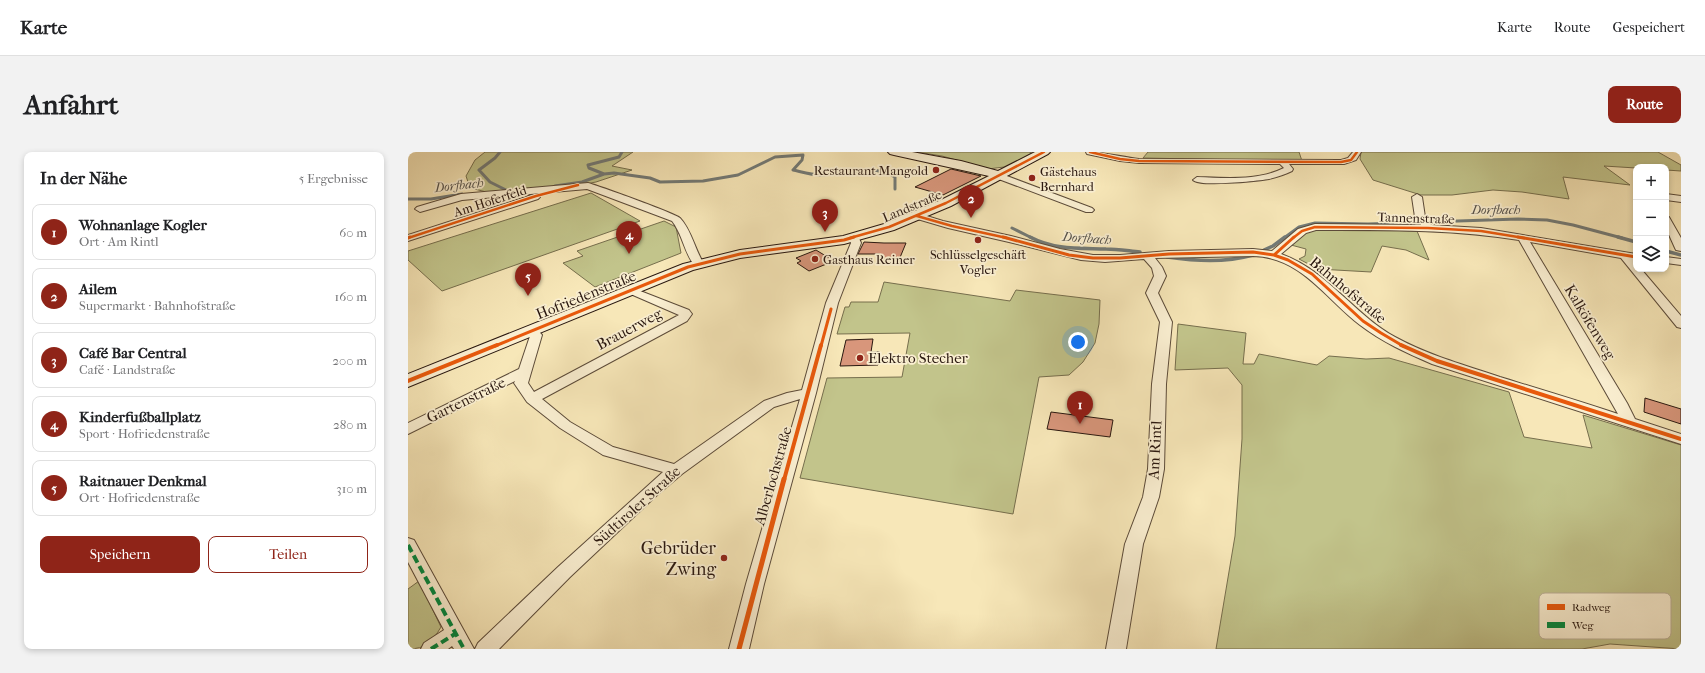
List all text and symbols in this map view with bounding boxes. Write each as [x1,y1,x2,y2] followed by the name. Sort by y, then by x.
[20,17,67,39] text: Karte
[1497,19,1532,36] text: Karte
[1554,19,1591,36] text: Route
[1613,19,1685,36] text: Gespeichert
[1608,86,1681,123] button: Route
[24,88,118,121] text: Anfahrt
[814,163,929,178] place label: Restaurant Mangold
[1040,164,1097,194] place label: Gästehaus Bernhard
[1633,164,1669,272] map controls
[1633,164,1669,200] button: +
[931,165,941,175] marker: Restaurant Mangold
[40,168,127,188] text: In der Nähe
[299,171,368,186] text: 5 Ergebnisse
[1027,173,1037,183] marker: Gästehaus Bernhard
[433,175,484,195] water label: Dorfbach
[451,182,529,220] street label: Am Hoferfeld
[958,185,984,218] pin: 2
[880,187,944,225] street label: Landstraße
[812,199,838,232] pin: 3
[1633,200,1669,236] button: −
[1471,202,1521,217] water label: Dorfbach
[1377,209,1455,227] street label: Tannenstraße
[79,216,207,234] text: Wohnanlage Kogler
[616,221,642,254] pin: 4
[52,225,56,240] text: 1
[339,225,367,240] text: 60 m
[1061,229,1112,247] water label: Dorfbach
[79,234,159,249] text: Ort · Am Rintl
[973,235,983,245] marker: Schlüsselgeschäft Vogler
[1633,236,1669,272] button: layers
[930,247,1026,277] place label: Schlüsselgeschäft Vogler
[823,252,915,267] place label: Gasthaus Reiner
[1306,253,1390,328] street label: Bahnhofstraße
[810,254,820,264] marker: Gasthaus Reiner
[515,263,541,296] pin: 5
[533,267,639,323] street label: Hofriedenstraße
[79,280,117,298] text: Ailem
[1561,281,1620,363] street label: Kalköfenweg
[51,289,57,304] text: 2
[335,289,367,304] text: 160 m
[79,298,236,313] text: Supermarkt · Bahnhofstraße
[593,304,666,354] street label: Brauerweg
[1068,332,1088,352] your location
[79,344,187,362] text: Café Bar Central
[868,349,969,367] place label: Elektro Stecher
[51,353,57,368] text: 3
[332,353,367,368] text: 200 m
[855,353,865,363] marker: Elektro Stecher
[79,362,175,377] text: Café · Landstraße
[424,373,509,427] street label: Gartenstraße
[1067,391,1093,424] pin: 1
[79,408,201,426] text: Kinderfußballplatz
[50,417,58,432] text: 4
[333,417,367,432] text: 280 m
[1144,420,1166,481] street label: Am Rintl
[750,424,796,528] street label: Alberlochstraße
[79,426,210,441] text: Sport · Hofriedenstraße
[590,462,685,550] street label: Südtiroler Straße
[79,472,207,490] text: Raitnauer Denkmal
[51,481,57,496] text: 5
[336,481,367,496] text: 310 m
[79,490,200,505] text: Ort · Hofriedenstraße
[40,536,200,573] button: Speichern
[208,536,368,573] button: Teilen
[641,538,716,580] place label: Gebrüder Zwing
[719,553,729,563] marker: Gebrüder Zwing
[1539,593,1671,639] legend
[1572,601,1611,614] text: Radweg
[1571,619,1594,632] text: Weg

